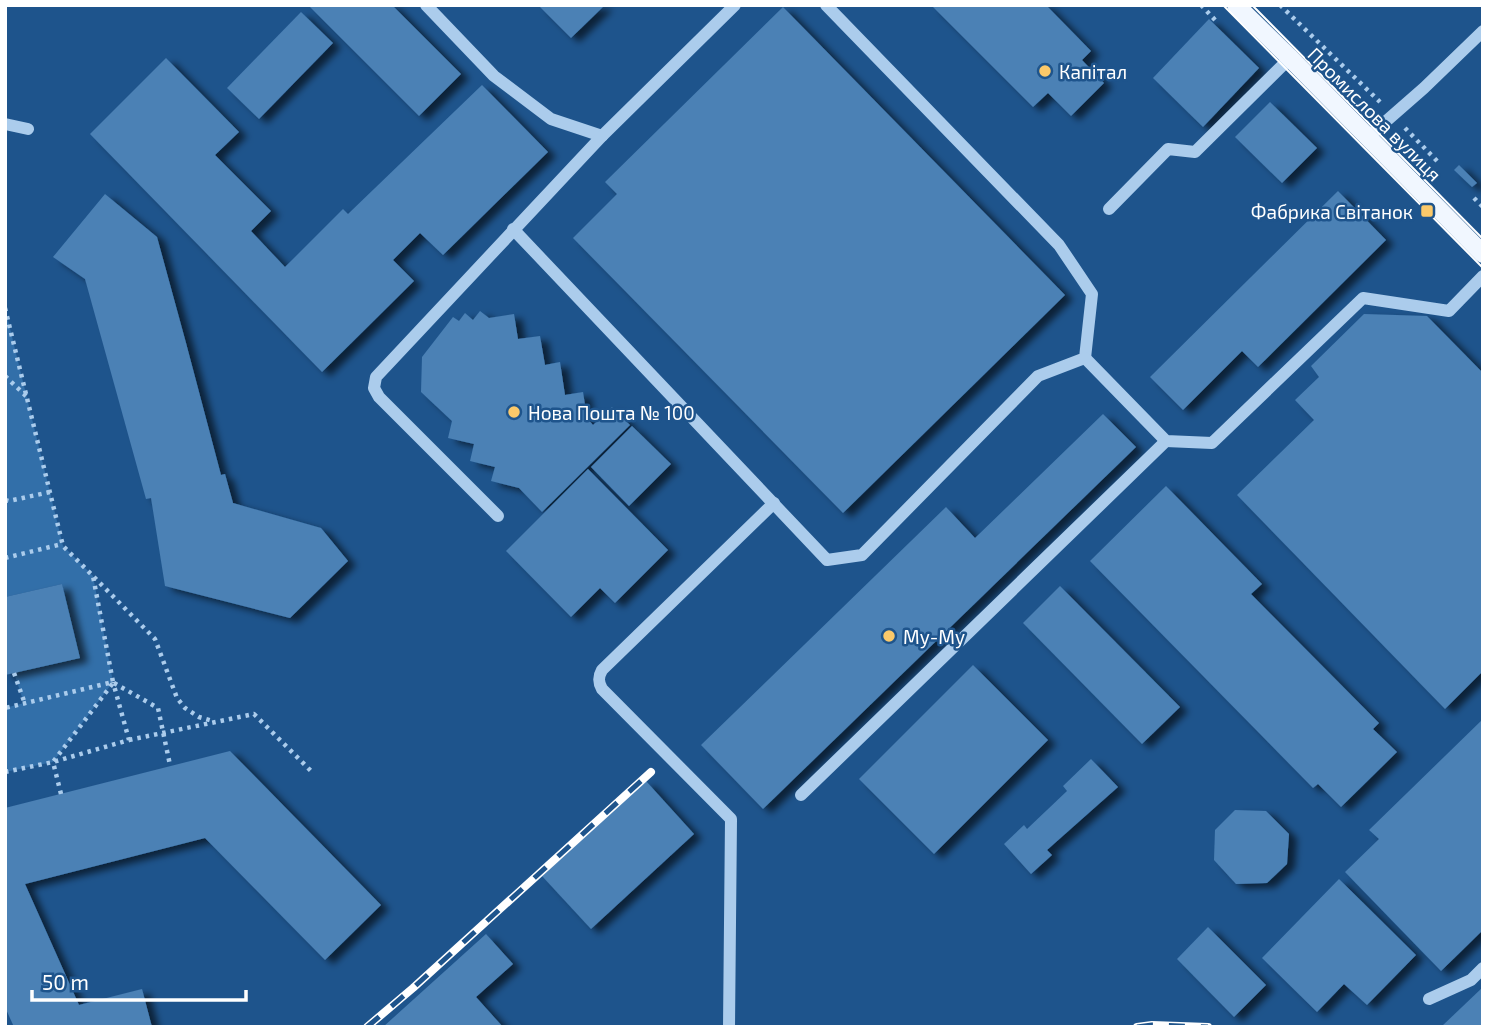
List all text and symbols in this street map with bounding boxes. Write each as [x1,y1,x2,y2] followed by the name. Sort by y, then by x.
[1303,42,1447,186] street label: Промислова вулиця
[1059,60,1127,83] place label: Капітал
[1037,63,1053,79] marker: Капітал
[1251,200,1413,223] place label: Фабрика Світанок
[1419,203,1435,219] marker: Фабрика Світанок
[528,401,695,424] place label: Нова Пошта № 100
[506,404,522,420] marker: Нова Пошта № 100
[903,625,965,649] place label: Му-Му
[881,628,897,644] marker: Му-Му
[32,958,245,1002] scale bar
[42,969,89,994] text: 50 m

